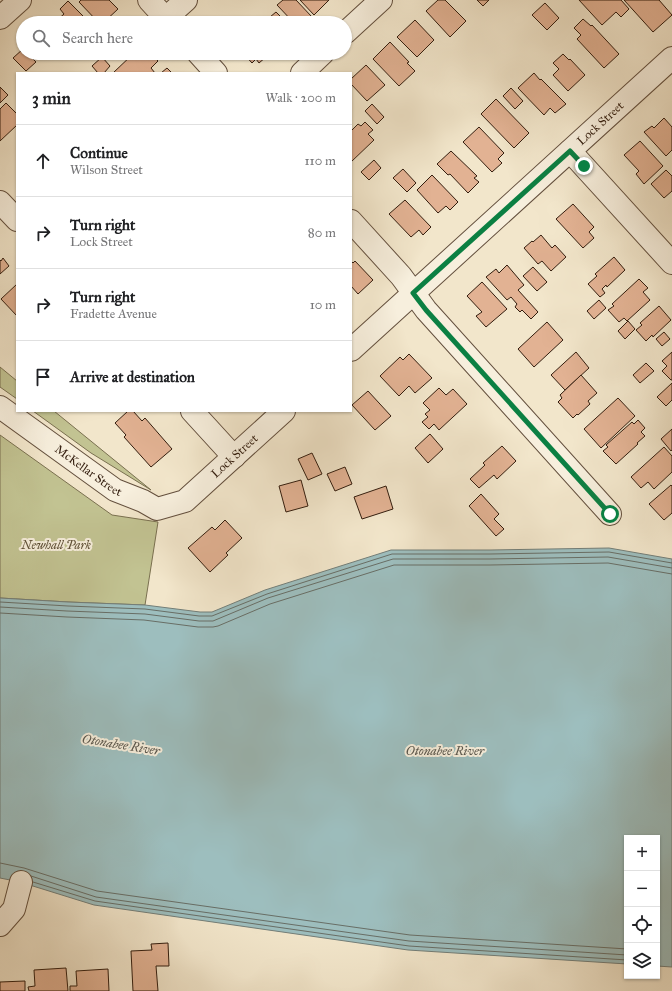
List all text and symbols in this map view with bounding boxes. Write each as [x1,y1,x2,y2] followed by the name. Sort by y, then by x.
[16,16,352,60] search box
[30,27,52,49] icon: search
[62,29,133,47] text: Search here
[32,88,71,109] text: 3 min
[266,90,336,106] text: Walk · 200 m
[574,98,627,148] street label: Lock Street
[70,144,128,162] text: Continue
[32,150,54,172] icon: ahead
[304,153,336,169] text: 110 m
[575,157,593,175] route end
[70,162,143,178] text: Wilson Street
[70,216,135,234] text: Turn right
[32,222,54,244] icon: right
[308,225,336,241] text: 80 m
[70,234,133,250] text: Lock Street
[70,288,135,306] text: Turn right
[32,294,54,316] icon: right
[310,297,336,313] text: 10 m
[70,306,157,322] text: Fradette Avenue
[32,366,54,388] icon: arrive
[70,368,195,386] text: Arrive at destination
[208,431,261,481] street label: Lock Street
[52,442,125,499] street label: McKellar Street
[601,505,619,523] route start
[20,538,91,552] park label: Newhall Park
[81,731,162,759] water label: Otonabee River
[406,743,485,759] water label: Otonabee River
[624,835,660,979] map controls
[624,835,660,871] button: +
[624,871,660,907] button: −
[624,907,660,943] button: locate
[624,943,660,979] button: layers

